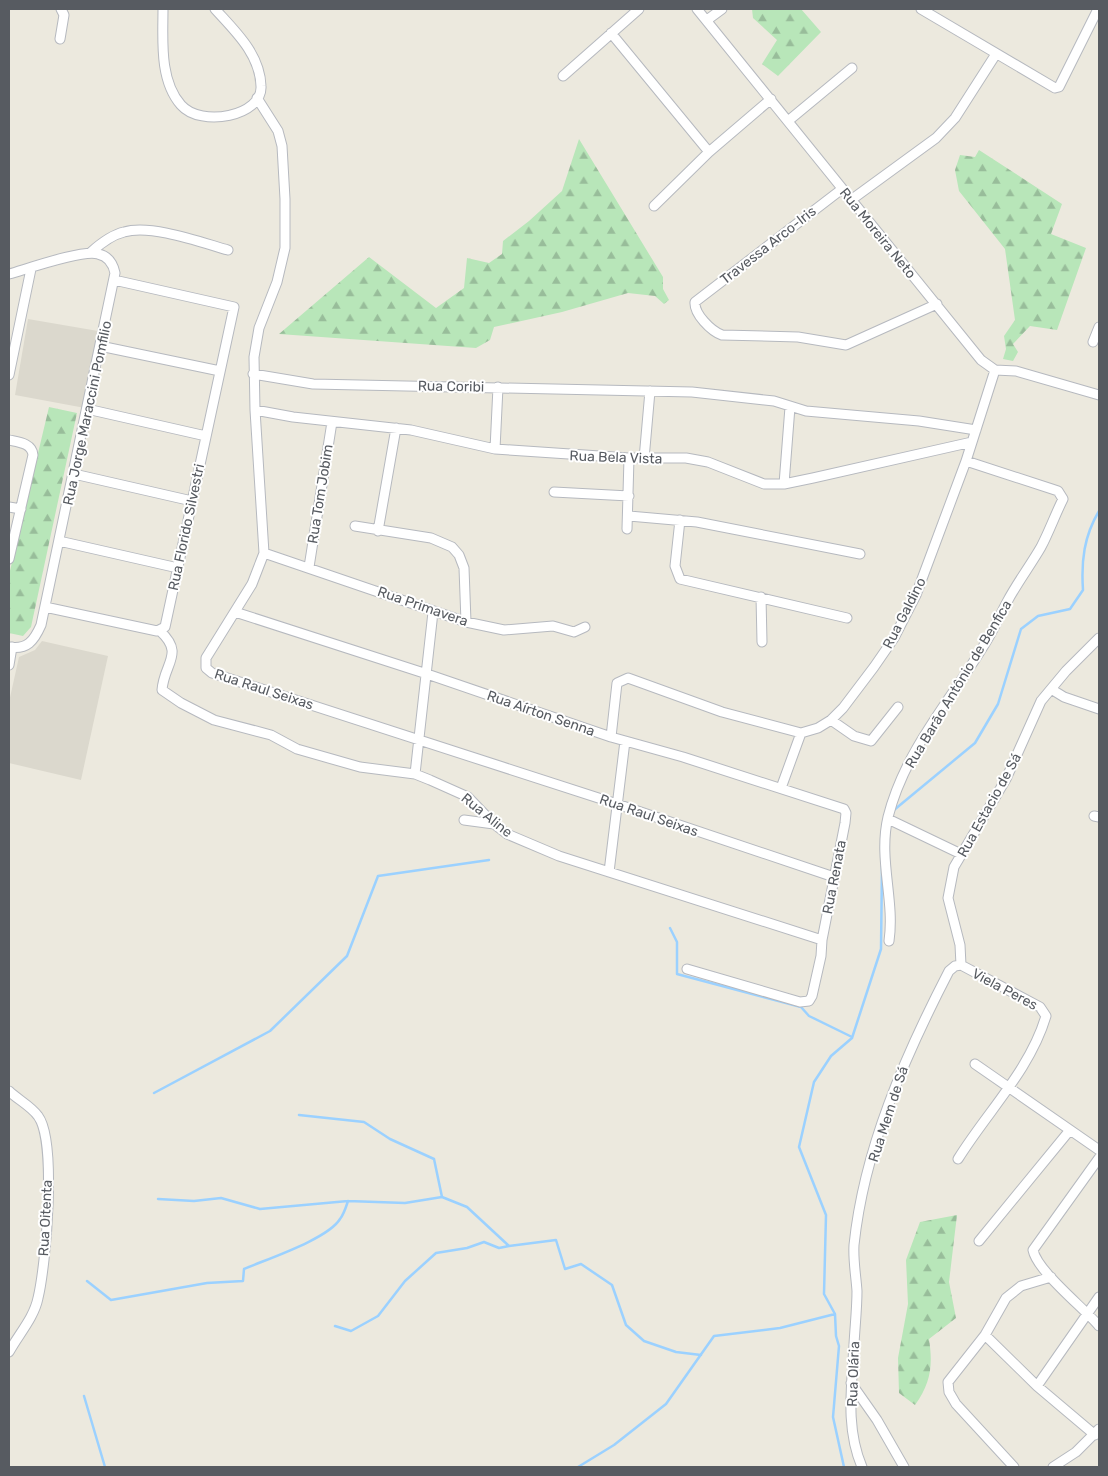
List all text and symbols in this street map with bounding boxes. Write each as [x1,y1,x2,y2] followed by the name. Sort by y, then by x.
[836,185,919,282] street label: Rua Moreira Neto
[717,203,820,288] street label: Travessa Arco-Iris
[60,319,115,507] street label: Rua Jorge Maraccini Pomfilio
[418,377,484,396] street label: Rua Coribi
[304,443,337,545] street label: Rua Tom Jobim
[569,447,663,468] street label: Rua Bela Vista
[165,462,208,592] street label: Rua Florido Silvestri
[879,575,930,652] street label: Rua Galdino
[375,583,470,630] street label: Rua Primavera
[901,597,1015,771] street label: Rua Barão Antônio de Benfica
[212,665,316,714] street label: Rua Raul Seixas
[485,687,597,740] street label: Rua Aírton Senna
[954,750,1025,860] street label: Rua Estacio de Sá
[458,790,516,841] street label: Rua Aline
[597,791,700,840] street label: Rua Raul Seixas
[819,839,850,916] street label: Rua Renata
[969,965,1040,1014] street label: Viela Peres
[865,1064,912,1164] street label: Rua Mem de Sá
[35,1179,56,1257] street label: Rua Oitenta
[844,1341,863,1407] street label: Rua Olária

